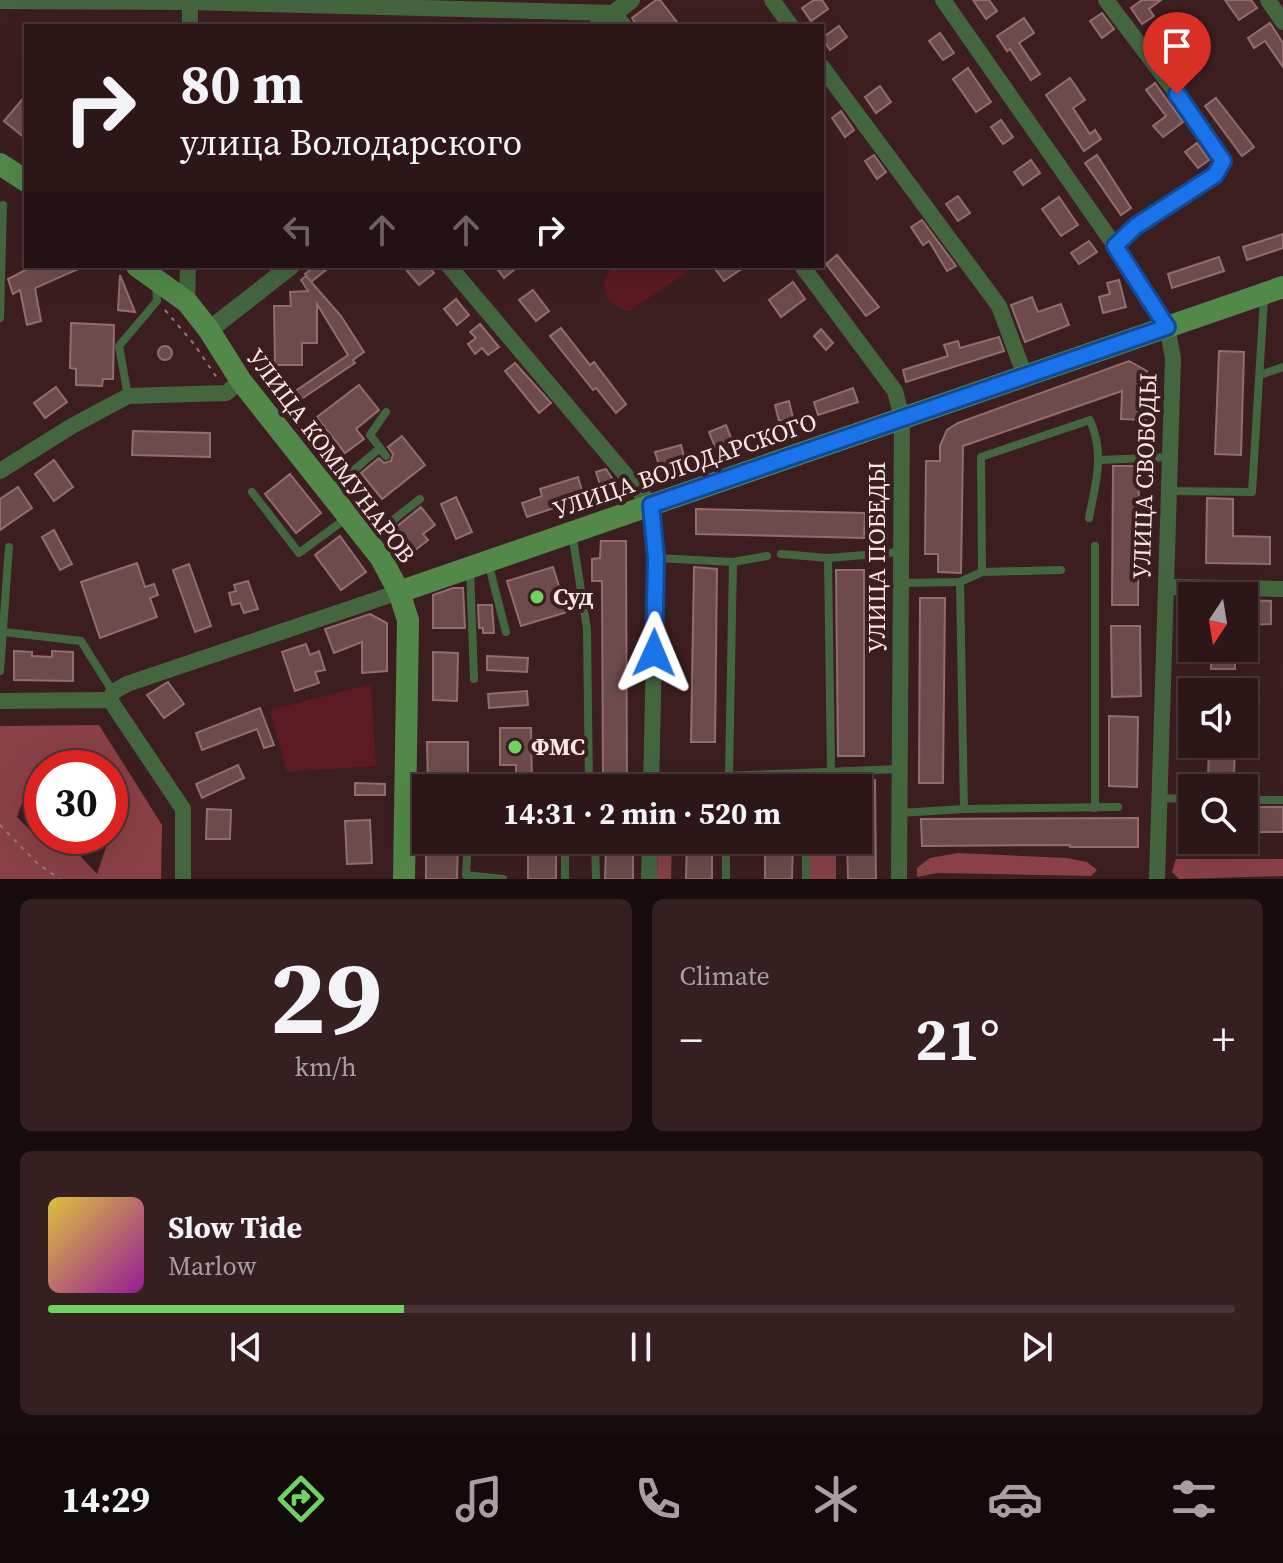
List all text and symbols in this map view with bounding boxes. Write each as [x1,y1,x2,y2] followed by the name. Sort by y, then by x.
[1143,12,1211,94] pin
[1155,24,1199,68] icon: arrive
[180,45,303,122] text: 80 m
[48,56,152,160] icon: right
[180,118,522,167] text: улица Володарского
[276,208,320,252] icon: left
[360,208,404,252] icon: ahead
[444,208,488,252] icon: ahead
[528,208,572,252] icon: right
[240,342,423,570] street label: УЛИЦА КОММУНАРОВ
[1124,373,1165,579] street label: УЛИЦА СВОБОДЫ
[549,405,821,526] street label: УЛИЦА ВОЛОДАРСКОГО
[860,461,893,653] street label: УЛИЦА ПОБЕДЫ
[553,580,594,613] place label: Суд
[1178,582,1258,662] north arrow
[1178,582,1258,854] map controls
[528,588,546,606] marker: Суд
[612,611,696,695] position arrow
[1178,678,1258,758] button: sound
[531,730,585,763] place label: ФМС
[506,738,524,756] marker: ФМС
[24,750,128,854] speed limit sign: 30
[1178,774,1258,854] button: search
[503,793,781,834] text: 14:31 · 2 min · 520 m
[269,925,382,1068] text: 29
[680,958,770,994] text: Climate
[915,998,1000,1080] text: 21°
[680,1009,703,1070] text: −
[1212,1009,1235,1070] text: +
[295,1049,357,1085] text: km/h
[168,1207,302,1248] text: Slow Tide
[168,1248,257,1284] text: Marlow
[224,1325,268,1369] icon: previous
[619,1325,663,1369] icon: pause
[1015,1325,1059,1369] icon: next
[273,1471,329,1527] icon: directions
[451,1471,507,1527] icon: music
[630,1471,686,1527] icon: phone
[808,1471,864,1527] icon: climate
[987,1471,1043,1527] icon: car
[1166,1471,1222,1527] icon: filters
[61,1475,150,1524] text: 14:29

